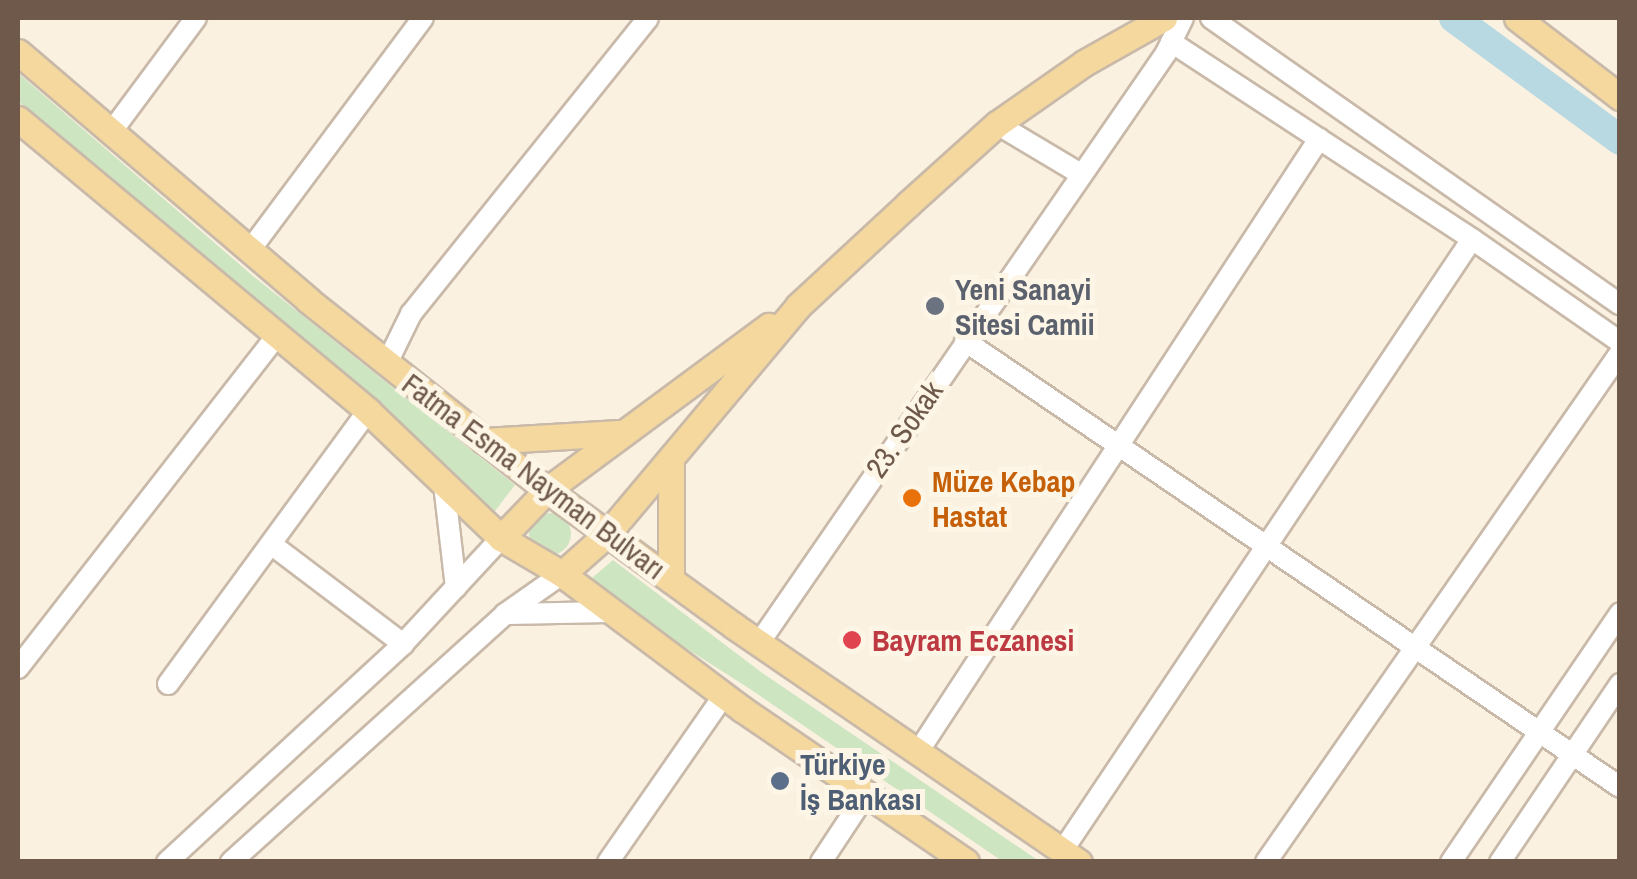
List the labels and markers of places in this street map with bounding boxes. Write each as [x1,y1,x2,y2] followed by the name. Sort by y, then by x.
[955,271,1094,342] place label: Yeni Sanayi Sitesi Camii
[924,295,946,317] marker: Yeni Sanayi Sitesi Camii
[932,463,1076,534] place label: Müze Kebap Hastat
[901,487,923,509] marker: Müze Kebap Hastat
[872,622,1074,658] place label: Bayram Eczanesi
[841,629,863,651] marker: Bayram Eczanesi
[800,746,922,816] place label: Türkiye İş Bankası
[769,770,791,792] marker: Türkiye İş Bankası

